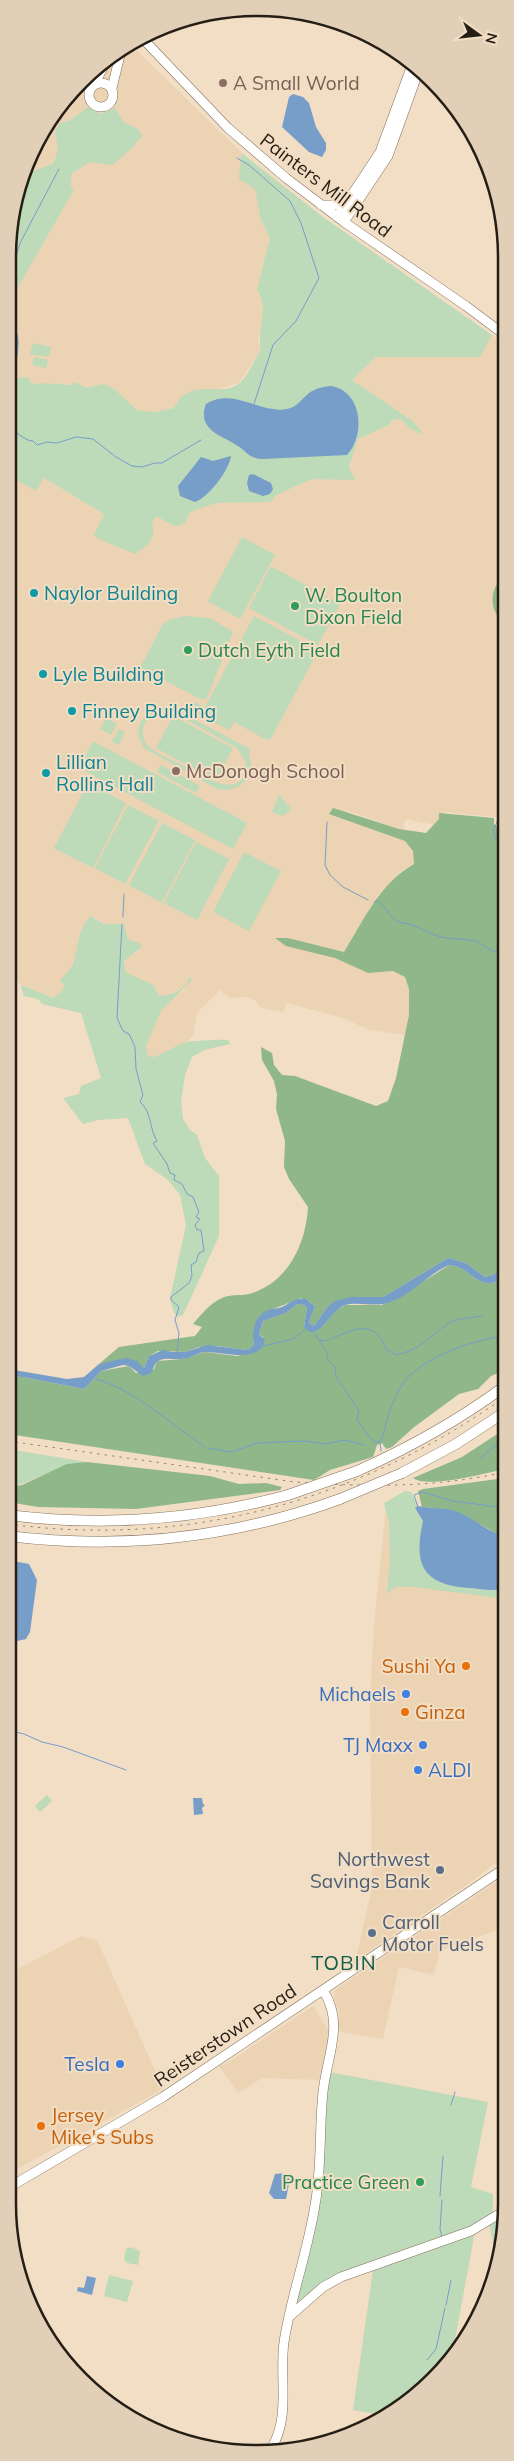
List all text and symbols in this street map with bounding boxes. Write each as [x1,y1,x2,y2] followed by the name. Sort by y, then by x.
[454,10,504,60] north arrow
[481,31,502,46] text: N
[233,71,360,95] place label: A Small World
[217,77,229,89] marker: A Small World
[256,128,396,242] street label: Painters Mill Road
[44,581,178,605] place label: Naylor Building
[305,583,402,629] place label: W. Boulton Dixon Field
[28,587,40,599] marker: Naylor Building
[289,600,301,612] marker: W. Boulton Dixon Field
[198,638,341,662] place label: Dutch Eyth Field
[182,644,194,656] marker: Dutch Eyth Field
[53,662,164,686] place label: Lyle Building
[37,668,49,680] marker: Lyle Building
[82,699,216,723] place label: Finney Building
[66,705,78,717] marker: Finney Building
[56,750,154,796] place label: Lillian Rollins Hall
[186,759,345,783] place label: McDonogh School
[170,765,182,777] marker: McDonogh School
[40,767,52,779] marker: Lillian Rollins Hall
[382,1654,456,1678] place label: Sushi Ya
[460,1660,472,1672] marker: Sushi Ya
[319,1682,396,1706] place label: Michaels
[400,1688,412,1700] marker: Michaels
[415,1700,466,1724] place label: Ginza
[399,1706,411,1718] marker: Ginza
[343,1733,413,1757] place label: TJ Maxx
[417,1739,429,1751] marker: TJ Maxx
[428,1758,471,1782] place label: ALDI
[412,1764,424,1776] marker: ALDI
[310,1847,430,1893] place label: Northwest Savings Bank
[434,1864,446,1876] marker: Northwest Savings Bank
[382,1910,484,1956] place label: Carroll Motor Fuels
[366,1927,378,1939] marker: Carroll Motor Fuels
[311,1950,377,1975] district label: TOBIN
[149,1978,301,2092] street label: Reisterstown Road
[64,2052,110,2076] place label: Tesla
[114,2058,126,2070] marker: Tesla
[51,2103,154,2149] place label: Jersey Mike's Subs
[35,2120,47,2132] marker: Jersey Mike's Subs
[282,2170,410,2194] place label: Practice Green
[414,2176,426,2188] marker: Practice Green

